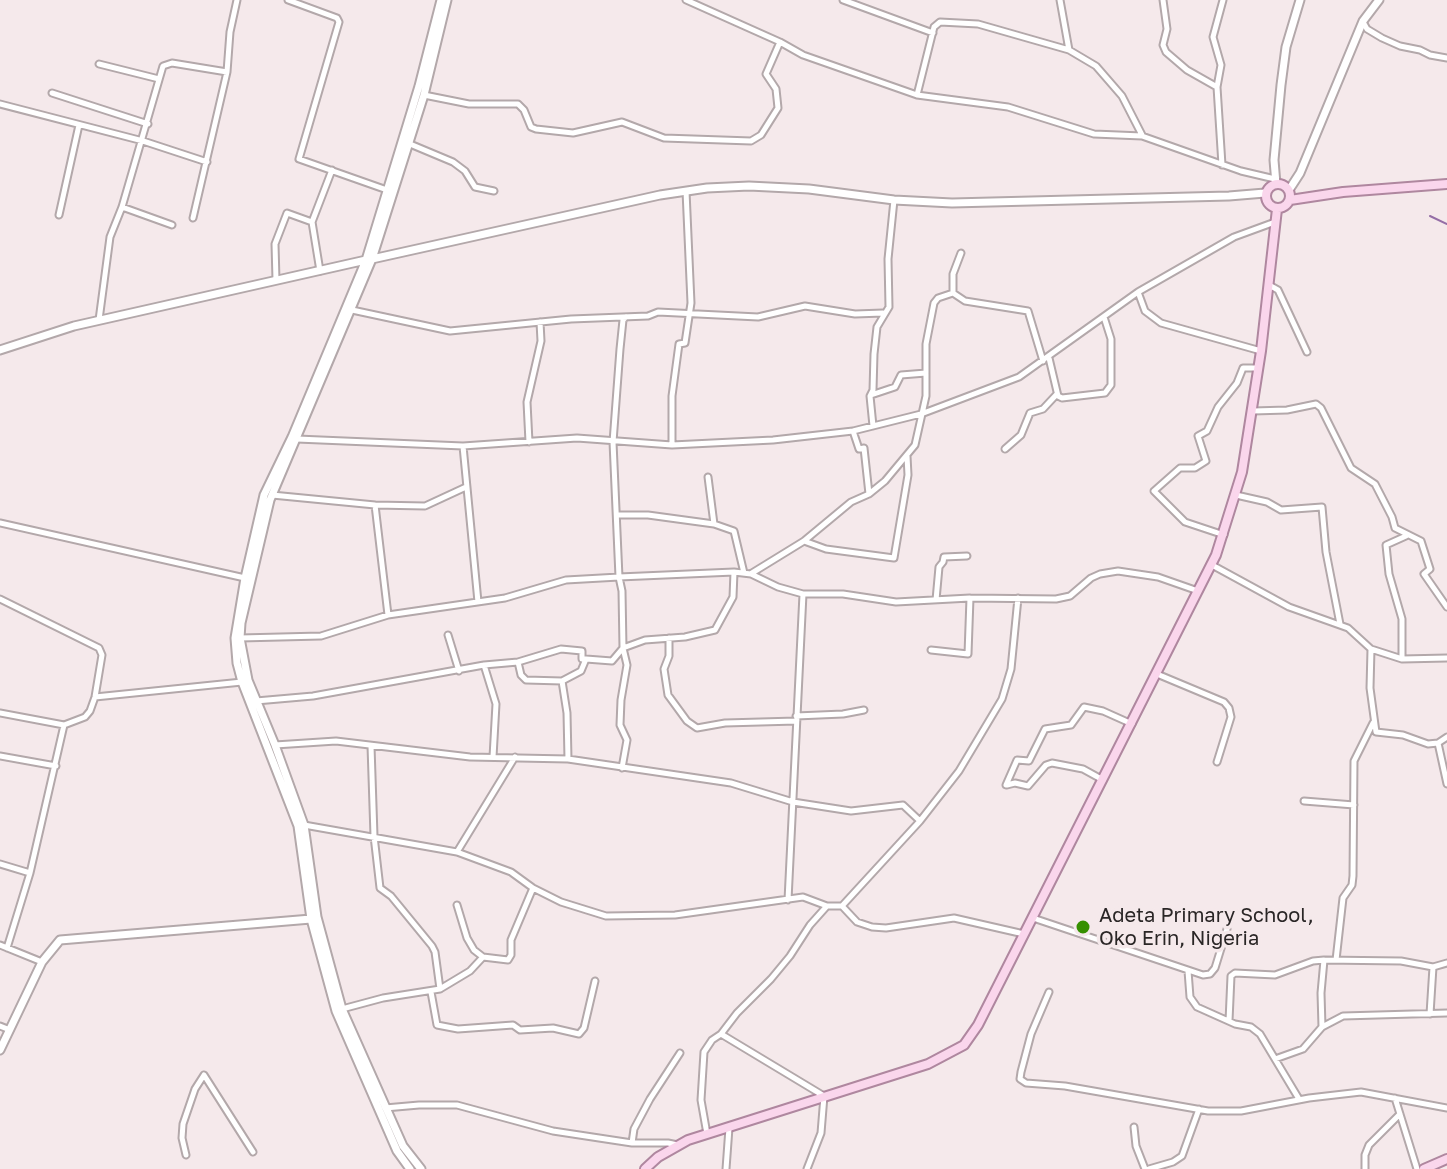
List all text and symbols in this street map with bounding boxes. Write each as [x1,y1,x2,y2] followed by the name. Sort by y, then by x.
[1099,904,1314,951] place label: Adeta Primary School, Oko Erin, Nigeria
[1074,918,1092,936] marker: Adeta Primary School, Oko Erin, Nigeria

